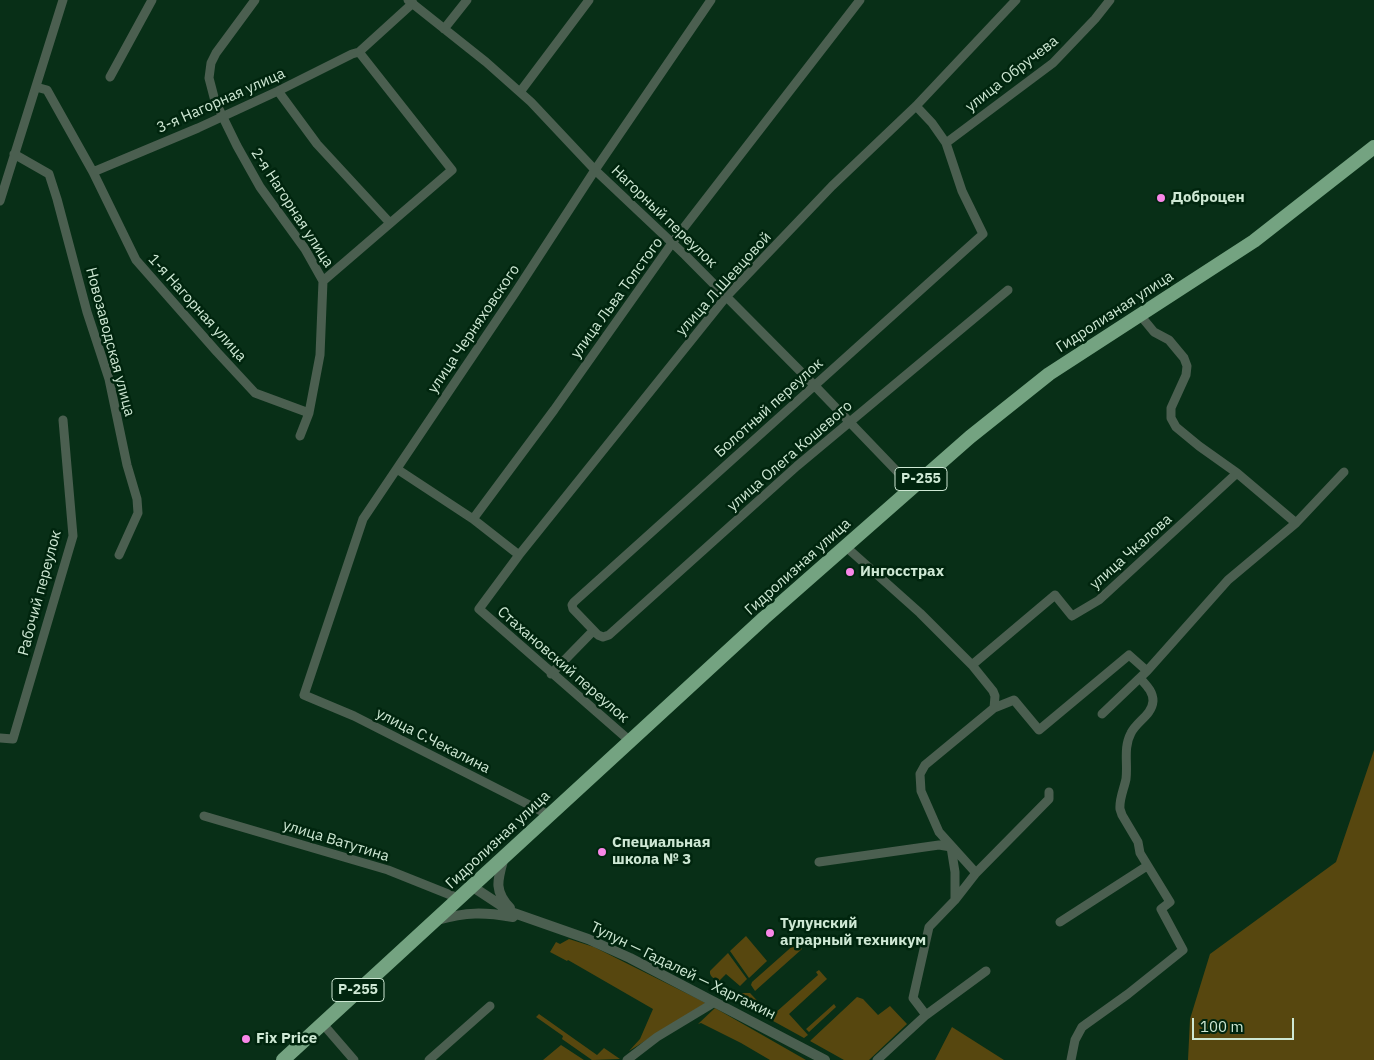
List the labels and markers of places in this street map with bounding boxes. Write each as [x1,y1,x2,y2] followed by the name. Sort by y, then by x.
[1171,189,1245,207] place label: Доброцен
[1155,192,1167,204] marker: Доброцен
[860,563,944,581] place label: Ингосстрах
[844,566,856,578] marker: Ингосстрах
[612,834,710,869] place label: Специальная школа № 3
[596,846,608,858] marker: Специальная школа № 3
[780,915,926,950] place label: Тулунский аграрный техникум
[764,927,776,939] marker: Тулунский аграрный техникум
[256,1030,317,1048] place label: Fix Price
[240,1033,252,1045] marker: Fix Price

